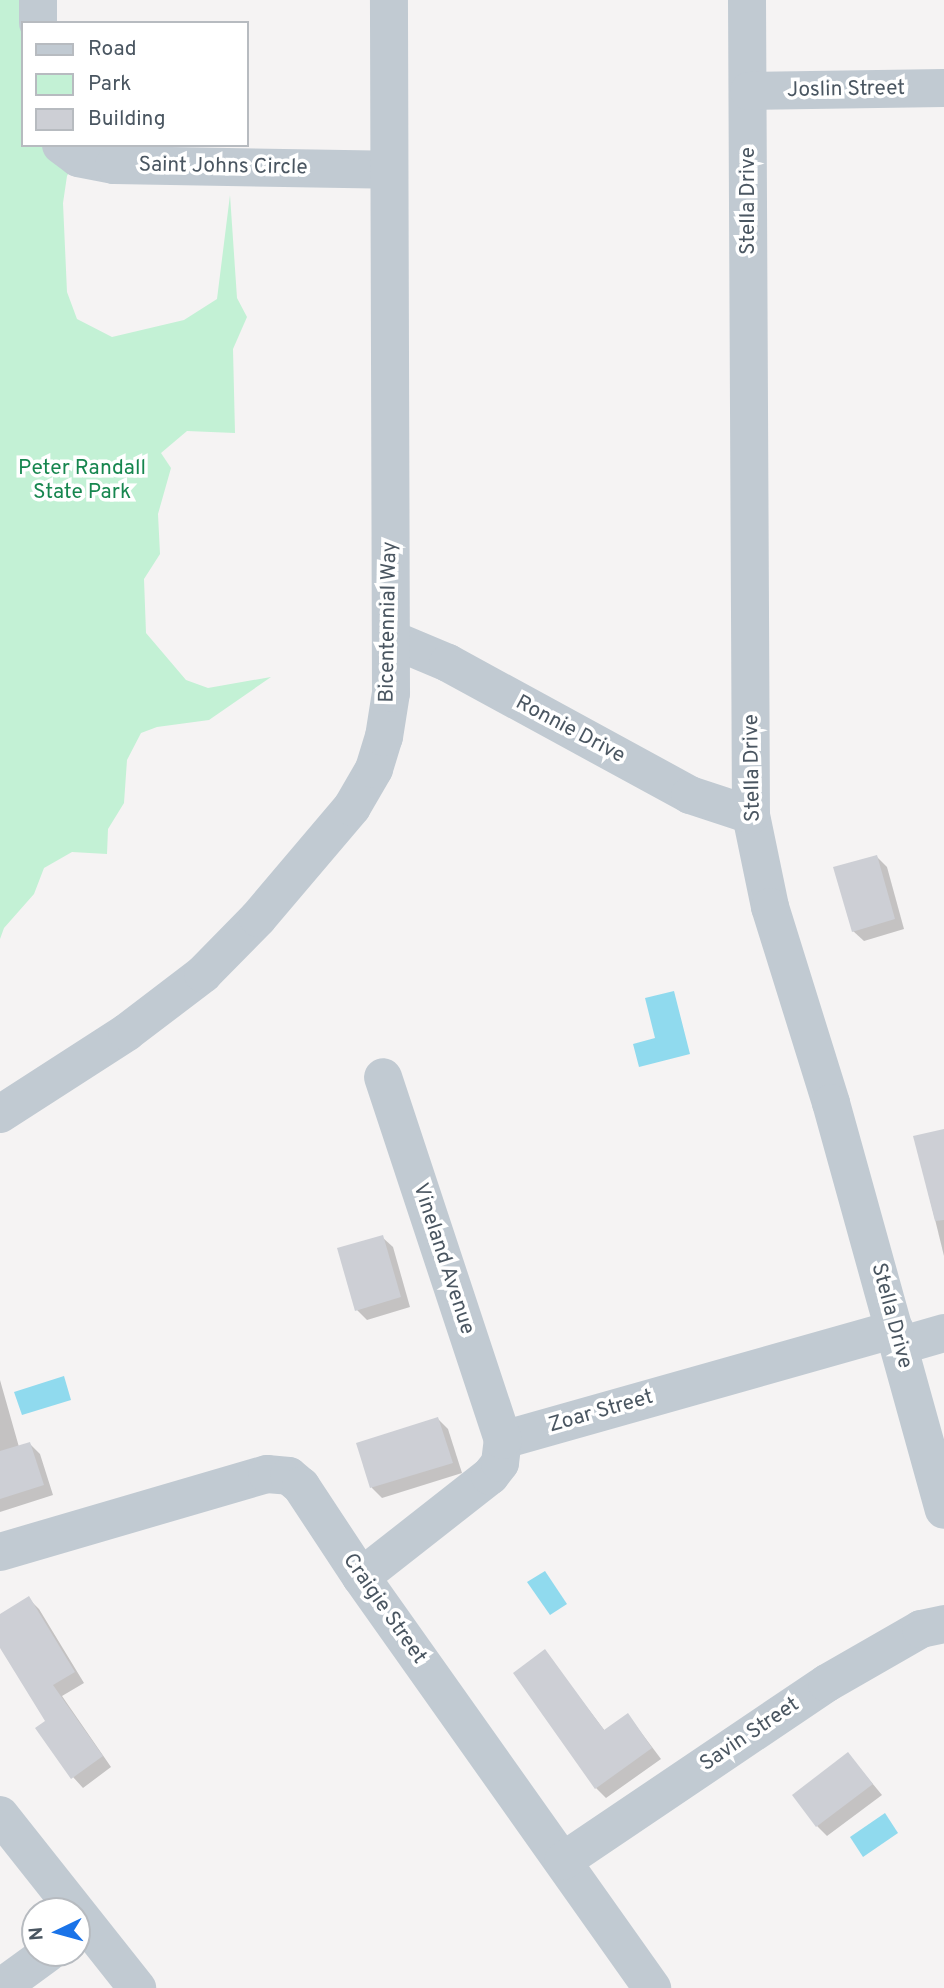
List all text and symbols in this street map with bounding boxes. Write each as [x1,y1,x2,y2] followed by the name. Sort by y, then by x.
[21,21,248,147] legend
[88,36,137,63] text: Road
[88,71,131,98] text: Park
[787,76,905,104] street label: Joslin Street
[88,106,166,133] text: Building
[736,147,762,255] street label: Stella Drive
[138,153,308,181] street label: Saint Johns Circle
[18,456,146,506] park label: Peter Randall State Park
[375,541,403,703] street label: Bicentennial Way
[511,691,629,769] street label: Ronnie Drive
[739,714,767,822] street label: Stella Drive
[407,1180,479,1338] street label: Vineland Avenue
[865,1261,917,1371] street label: Stella Drive
[546,1385,656,1439] street label: Zoar Street
[337,1549,431,1669] street label: Craigie Street
[696,1693,804,1777] street label: Savin Street
[21,1897,91,1967] north arrow
[25,1926,50,1942] text: N

